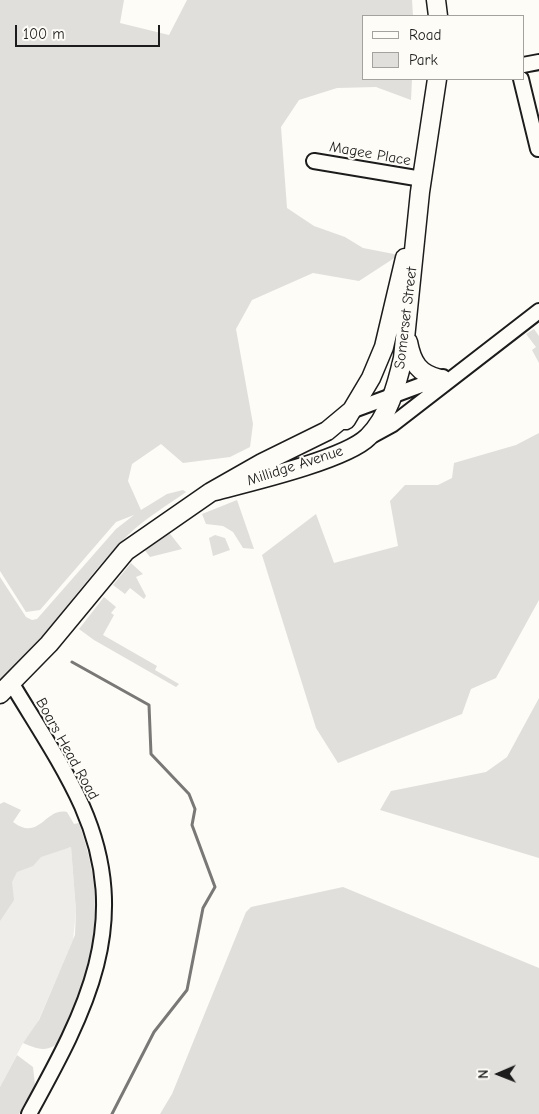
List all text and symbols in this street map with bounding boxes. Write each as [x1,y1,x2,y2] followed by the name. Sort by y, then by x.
[18,15,162,47] scale bar
[362,15,524,80] legend
[23,25,65,43] text: 100 m
[409,26,441,44] text: Road
[409,51,438,69] text: Park
[328,138,412,170] street label: Magee Place
[391,266,421,370] street label: Somerset Street
[245,442,345,490] street label: Millidge Avenue
[32,695,102,803] street label: Boars Head Road
[474,1049,524,1099] north arrow
[475,1070,492,1079] text: N

